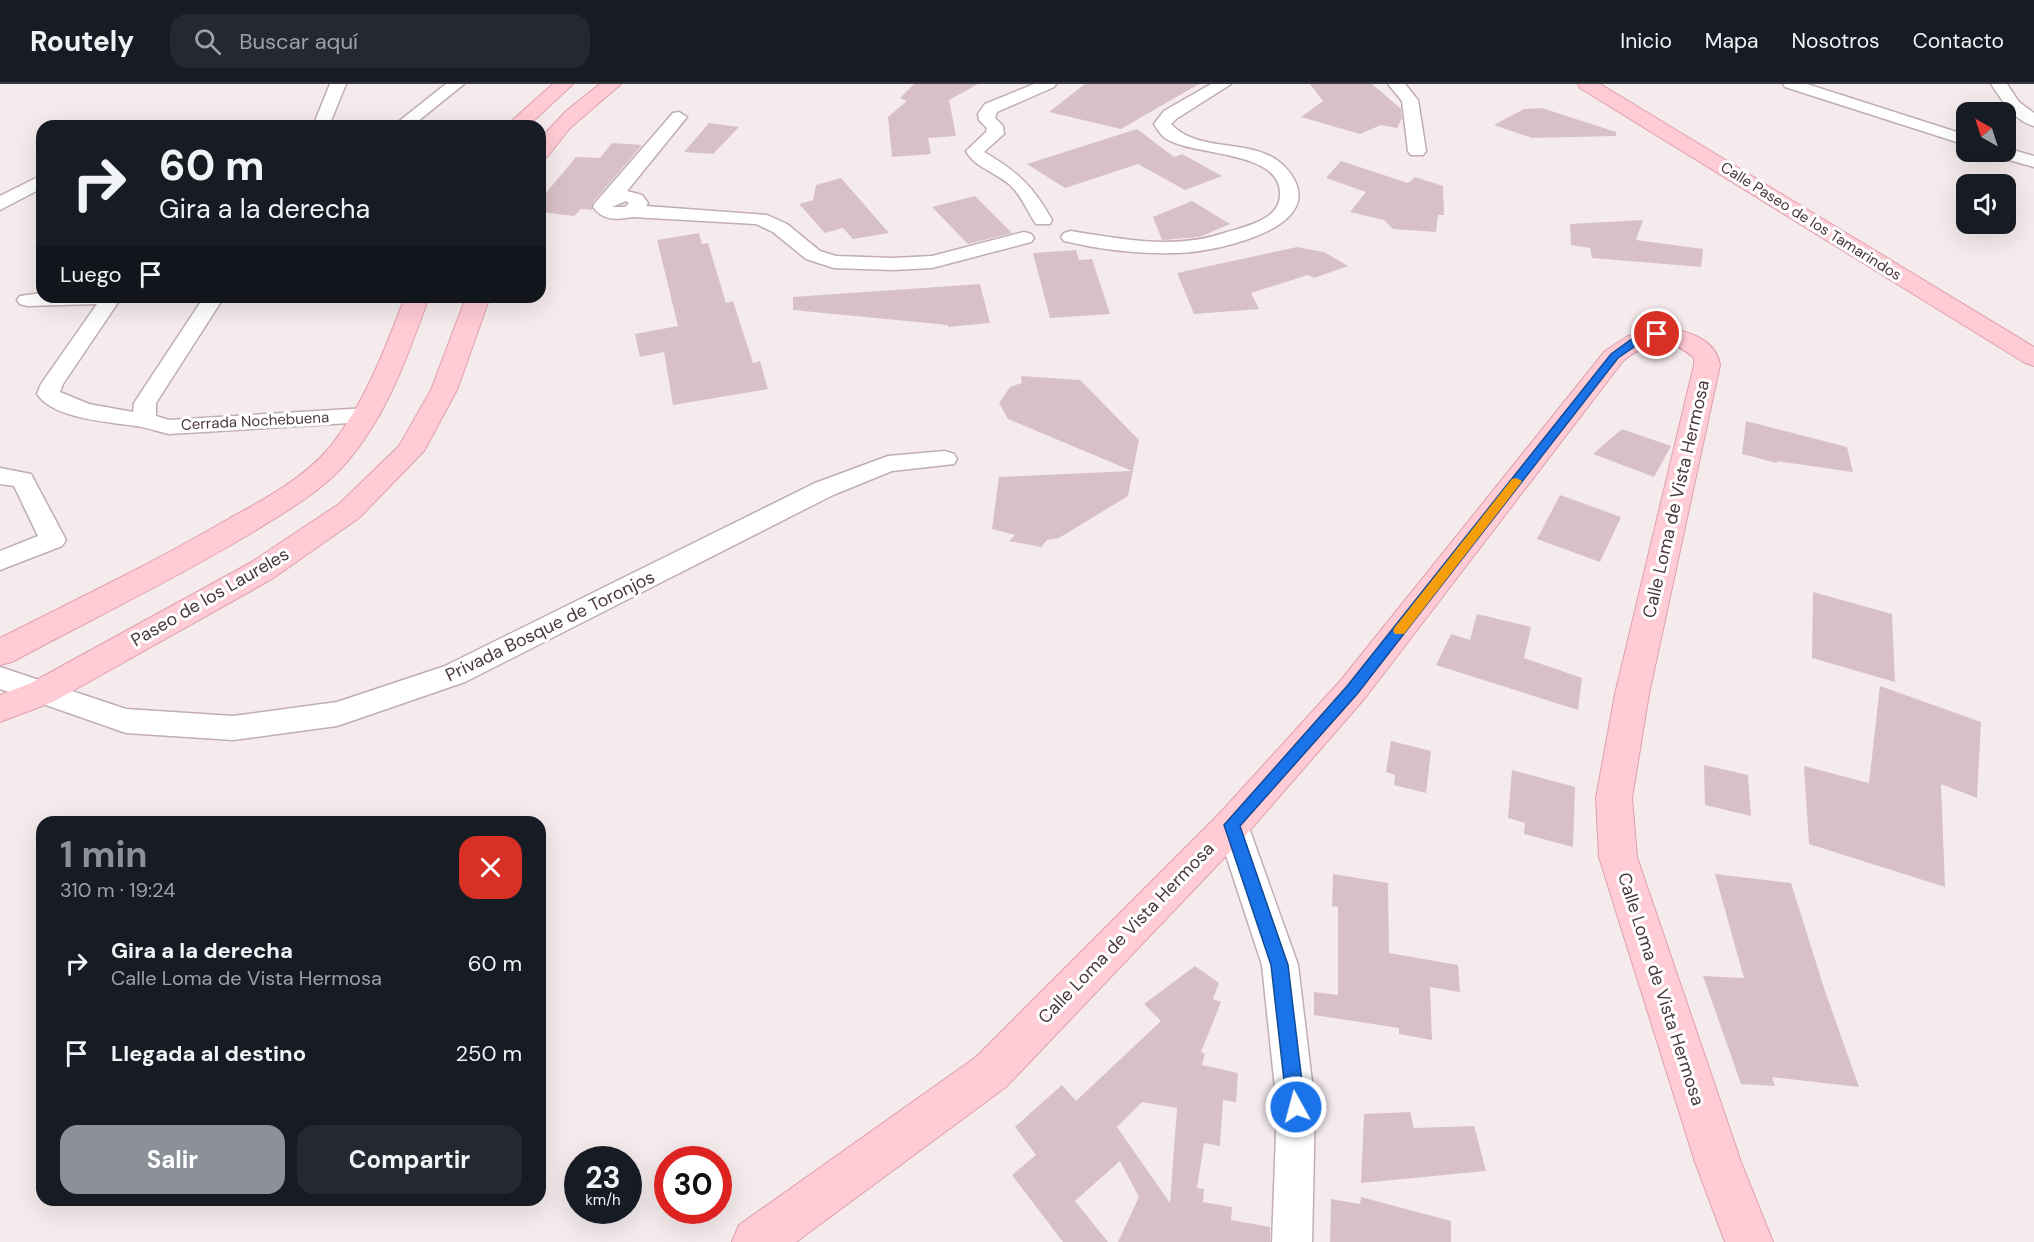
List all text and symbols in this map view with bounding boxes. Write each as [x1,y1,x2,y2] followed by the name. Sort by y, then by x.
[170,14,590,68] search box
[30,23,134,60] text: Routely
[191,25,224,58] icon: search
[239,27,358,56] text: Buscar aquí
[1620,27,1672,55] text: Inicio
[1705,27,1759,55] text: Mapa
[1792,27,1880,55] text: Nosotros
[1913,27,2004,55] text: Contacto
[1956,102,2016,162] north arrow
[1956,102,2016,234] map controls
[159,138,265,193] text: 60 m
[60,144,138,222] icon: right
[1717,157,1905,285] street label: Calle Paseo de los Tamarindos
[1956,174,2016,234] button: sound
[159,191,370,226] text: Gira a la derecha
[134,258,167,291] icon: arrive
[60,260,122,289] text: Luego
[1631,308,1682,359] pin
[1640,317,1673,350] icon: arrive
[1637,378,1715,620] street label: Calle Loma de Vista Hermosa
[180,407,330,435] street label: Cerrada Nochebuena
[127,542,293,652] street label: Paseo de los Laureles
[441,565,659,687] street label: Privada Bosque de Toronjos
[60,831,148,878] text: 1 min
[459,836,522,899] button: close
[1033,837,1219,1029] street label: Calle Loma de Vista Hermosa
[1612,869,1710,1109] street label: Calle Loma de Vista Hermosa
[60,877,175,903] text: 310 m · 19:24
[111,936,293,965] text: Gira a la derecha
[60,947,93,980] icon: right
[468,949,522,978] text: 60 m
[111,965,382,991] text: Calle Loma de Vista Hermosa
[60,1037,93,1070] icon: arrive
[111,1039,306,1068] text: Llegada al destino
[455,1039,522,1068] text: 250 m
[1264,1075,1328,1139] position arrow
[60,1125,285,1194] button: Salir
[297,1125,522,1194] button: Compartir
[654,1146,732,1224] speed limit sign: 30
[585,1158,621,1197] text: 23
[585,1190,621,1210] text: km/h

